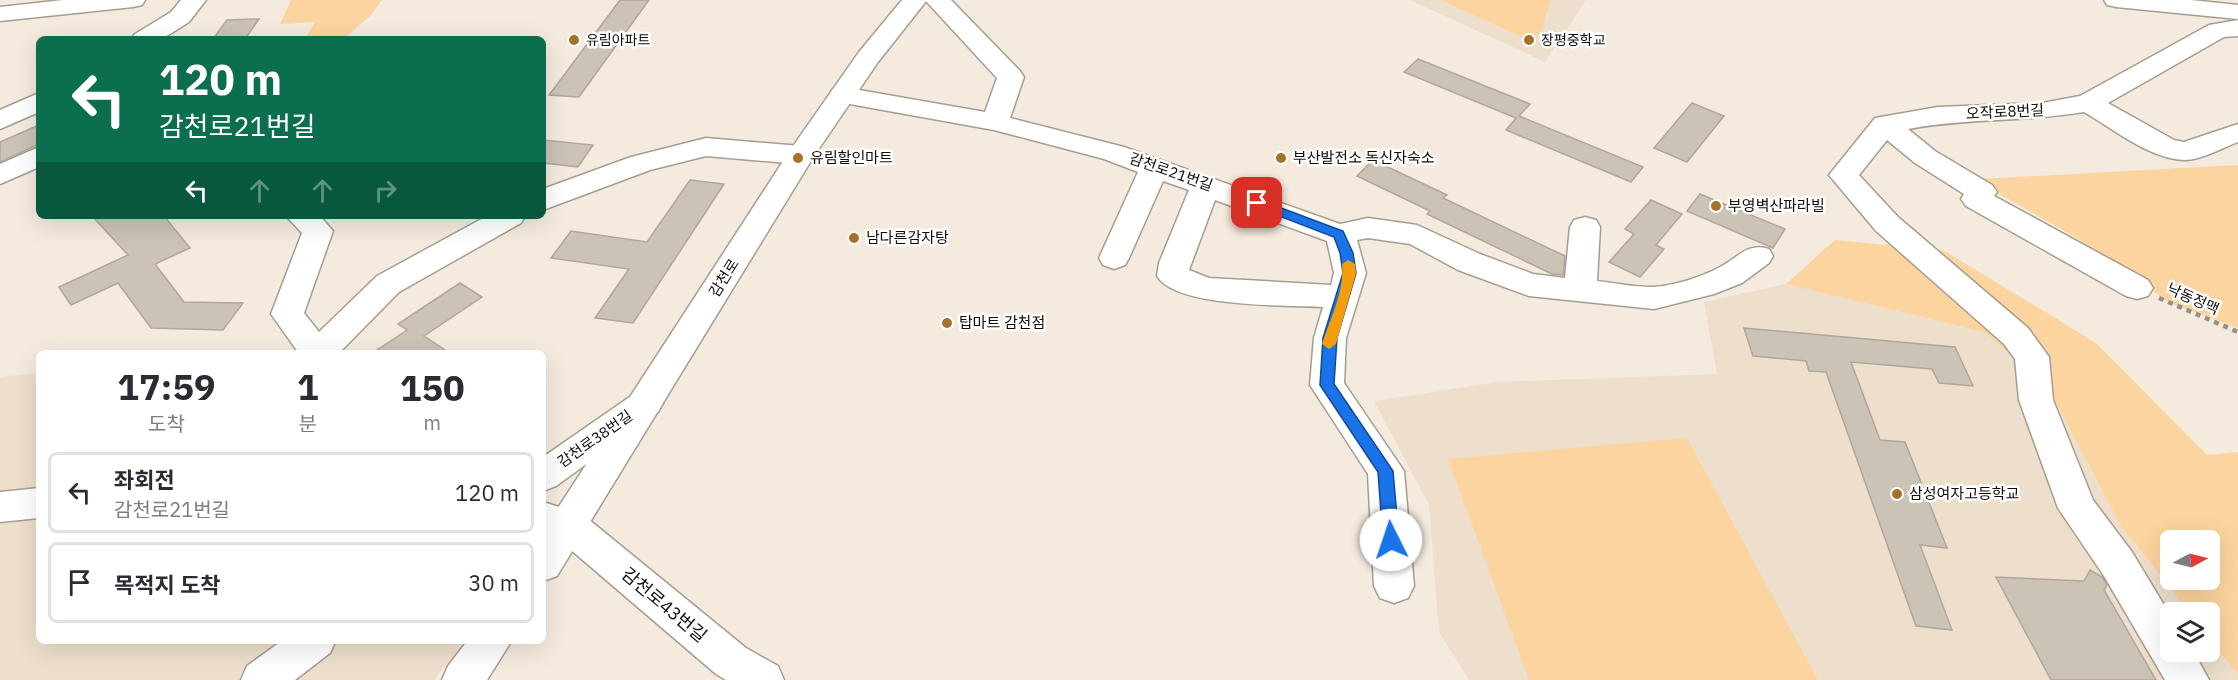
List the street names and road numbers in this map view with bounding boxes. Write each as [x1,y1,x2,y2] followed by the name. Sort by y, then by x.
[1966,100,2044,123] street label: 오작로8번길
[1127,148,1215,195] street label: 감천로21번길
[705,255,743,300] street label: 감천로
[2164,279,2222,318] street label: 낙동정맥
[554,406,636,471] street label: 감천로38번길
[617,562,712,647] street label: 감천로43번길

